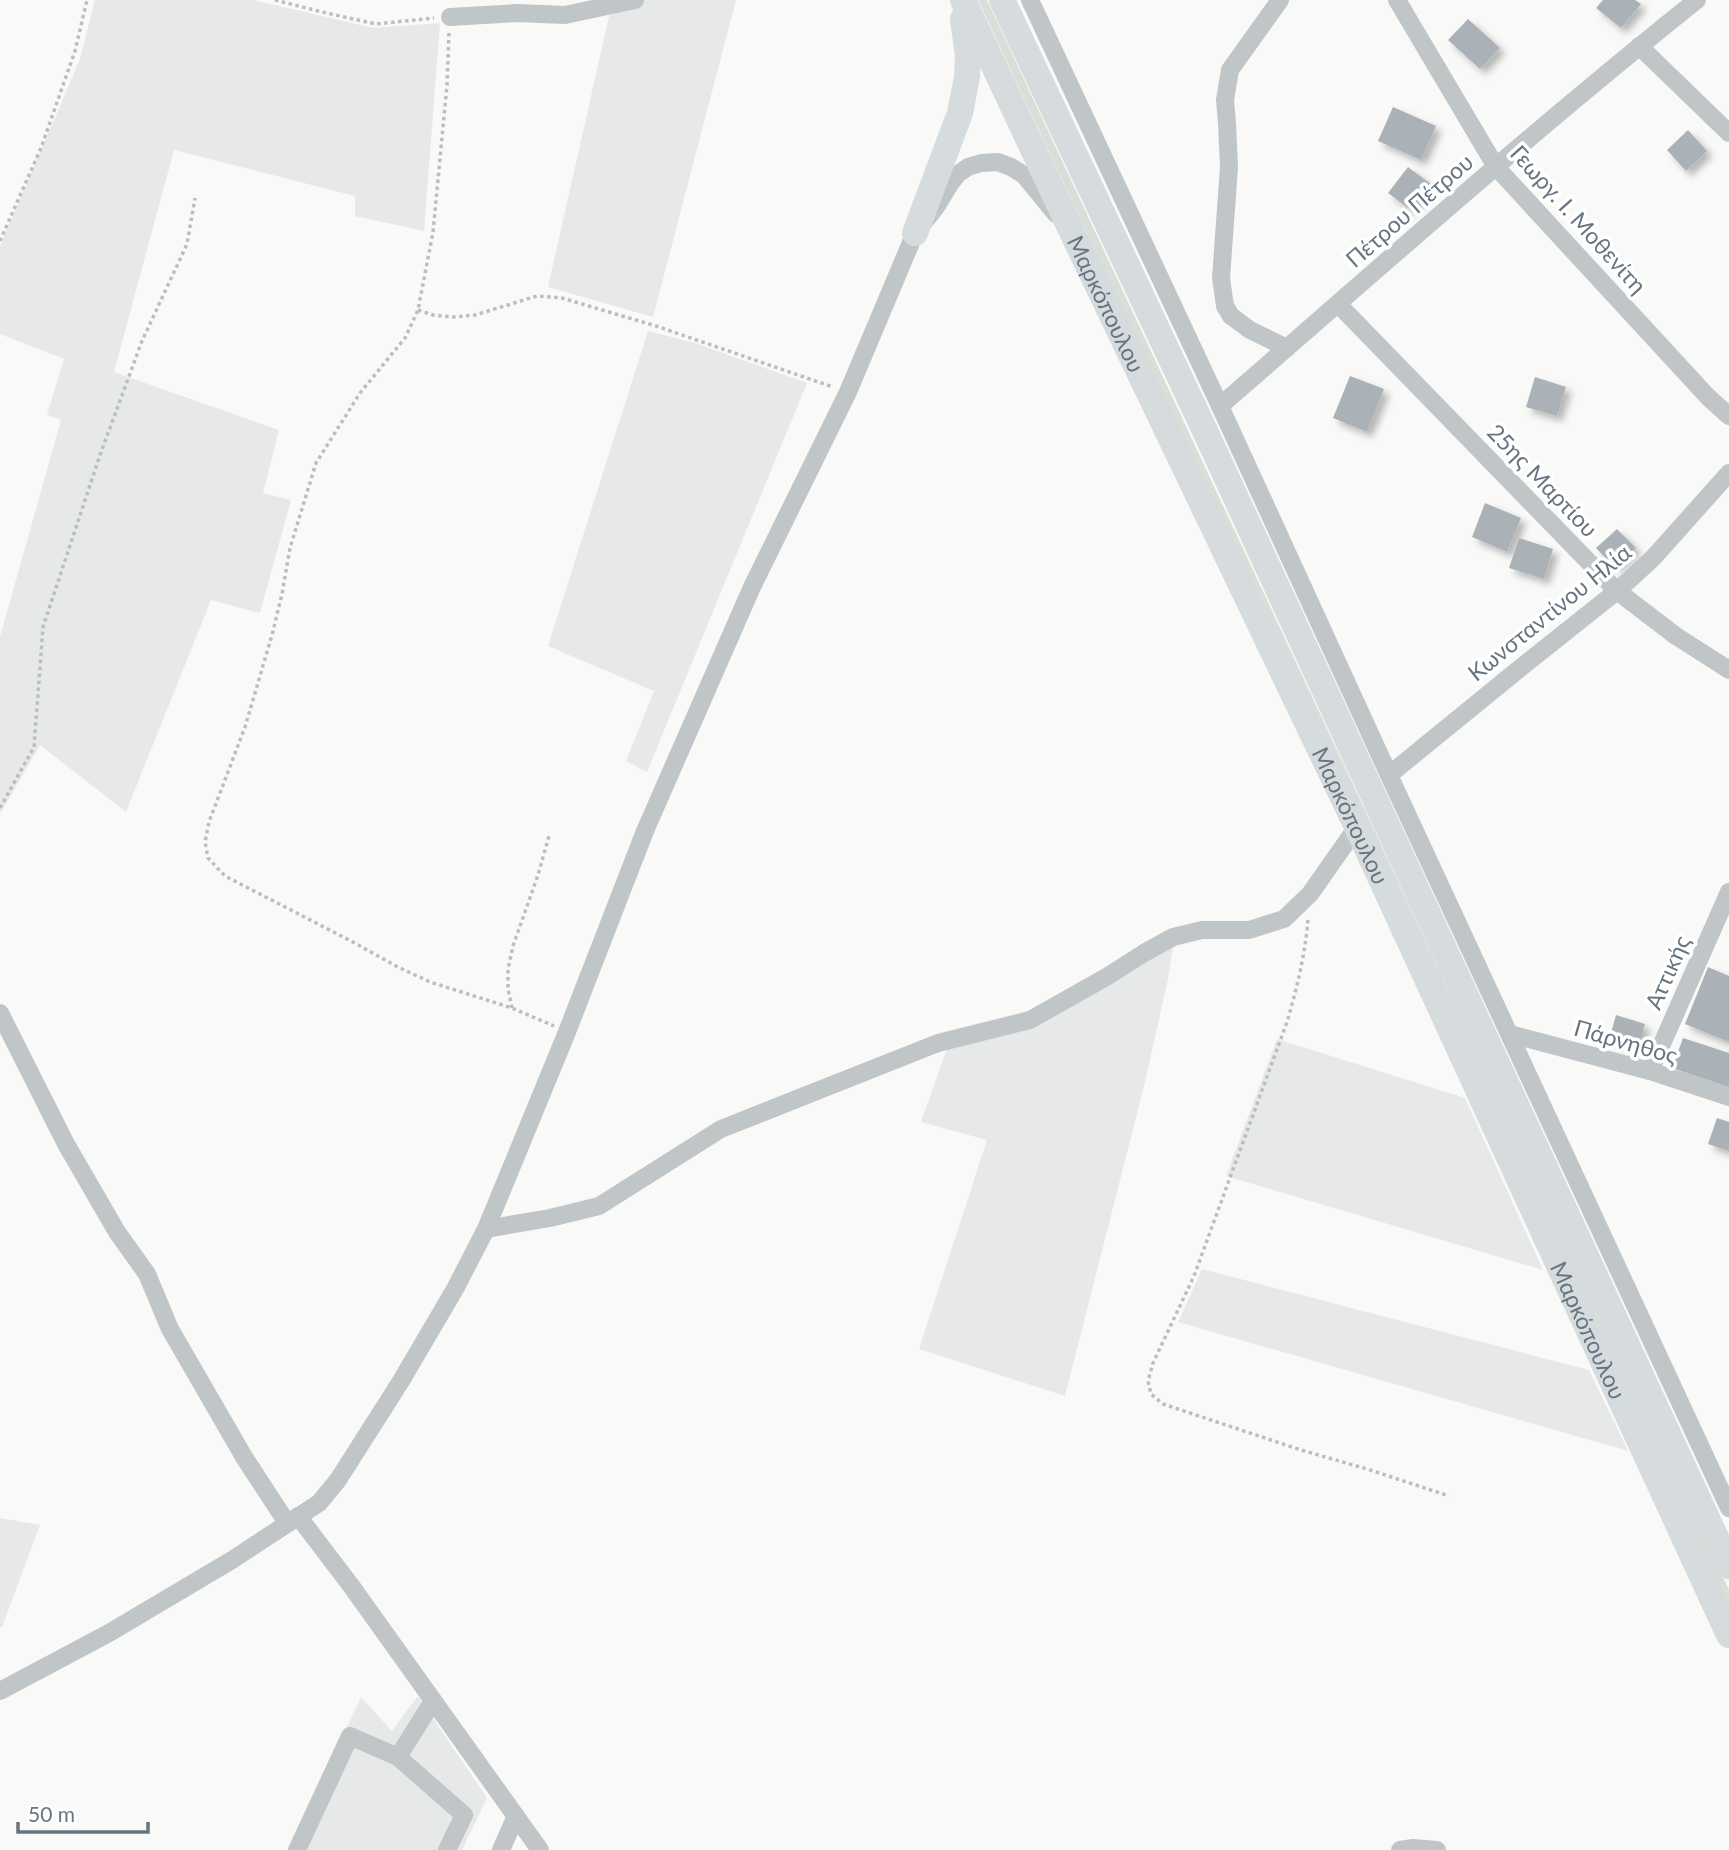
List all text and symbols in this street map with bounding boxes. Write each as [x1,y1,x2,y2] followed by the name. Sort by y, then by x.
[1505,139,1653,299] street label: Γεωργ. Ι. Μοθενίτη
[1340,147,1478,273] street label: Πέτρου Πέτρου
[1062,231,1151,377] street label: Μαρκόπουλου
[1482,418,1604,542] street label: 25ης Μαρτίου
[1462,537,1636,686] street label: Κωνσταντίνου Ηλία
[1307,742,1395,888] street label: Μαρκόπουλου
[1638,931,1696,1013] street label: Αττικής
[1571,1013,1681,1069] street label: Πάρνηθος
[1545,1257,1632,1403] street label: Μαρκόπουλου
[18,1790,147,1834] scale bar
[28,1801,75,1826] text: 50 m

